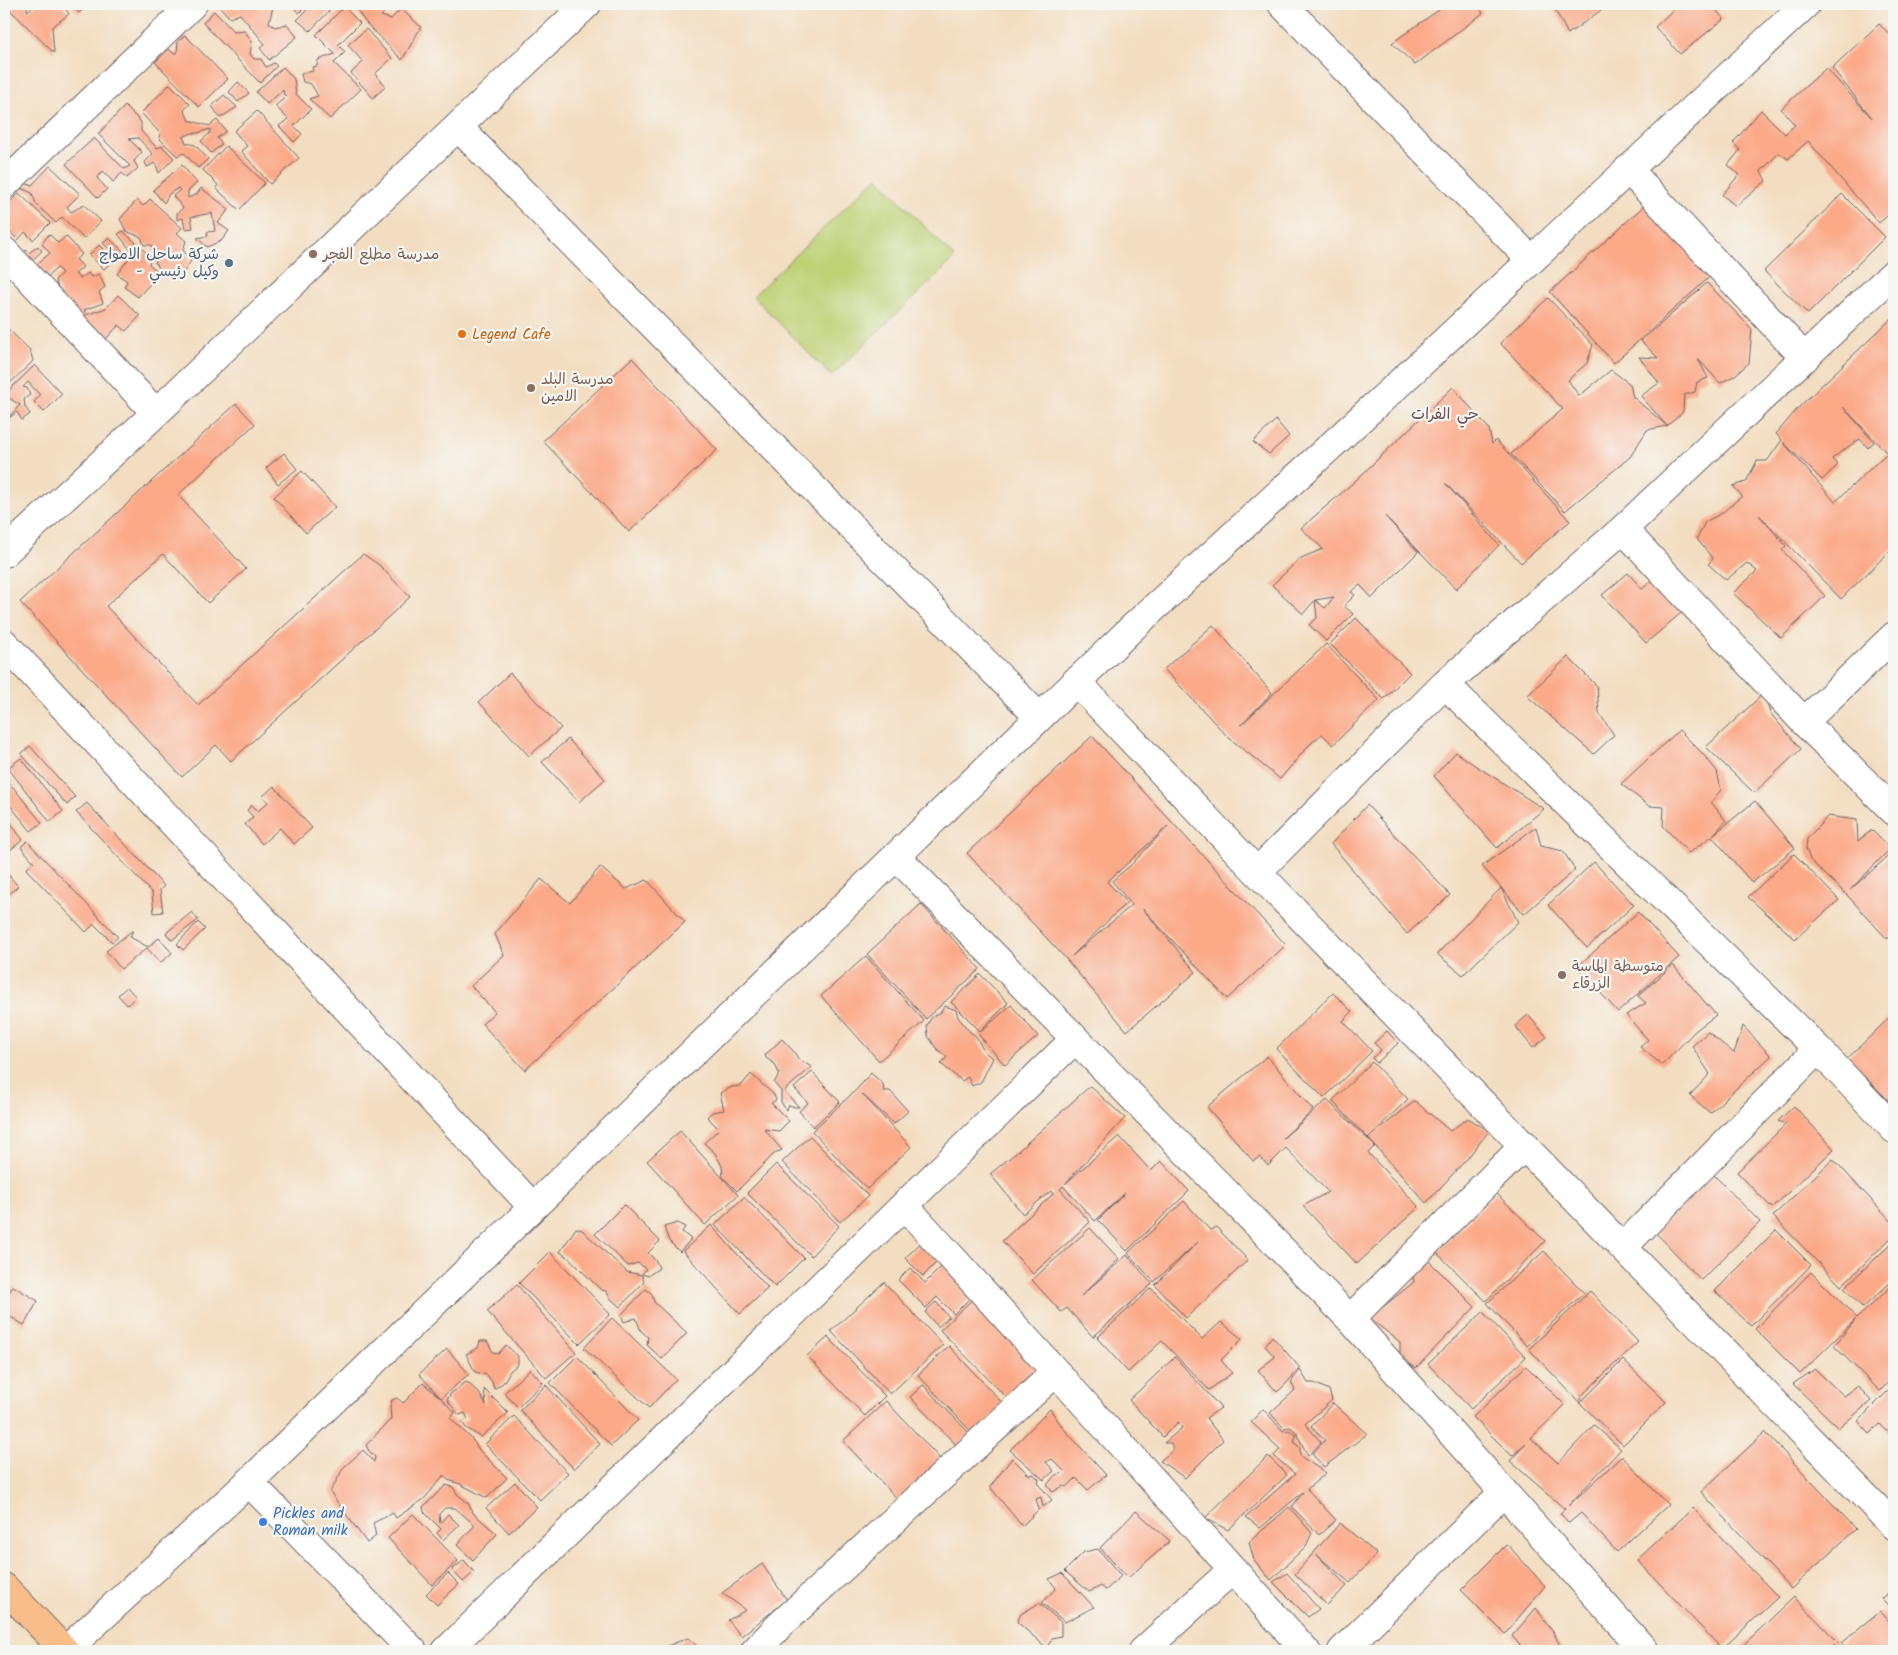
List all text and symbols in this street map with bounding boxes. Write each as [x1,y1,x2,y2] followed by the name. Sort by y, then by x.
[99,243,219,284] place label: شركة ساحل الامواج - وكيل رئيسي
[322,243,439,267] place label: مدرسة مطلع الفجر
[307,248,319,260] marker: مدرسة مطلع الفجر
[223,257,235,269] marker: شركة ساحل الامواج - وكيل رئيسي
[472,323,551,347] place label: Legend Cafe
[456,328,468,340] marker: Legend Cafe
[541,368,614,409] place label: مدرسة البلد الامين
[525,382,537,394] marker: مدرسة البلد الامين
[1411,402,1479,428] district label: حي الفرات
[1572,955,1664,996] place label: متوسطة الماسة الزرقاء
[1556,969,1568,981] marker: متوسطة الماسة الزرقاء
[273,1502,349,1543] place label: Pickles and Roman milk
[257,1516,269,1528] marker: Pickles and Roman milk

